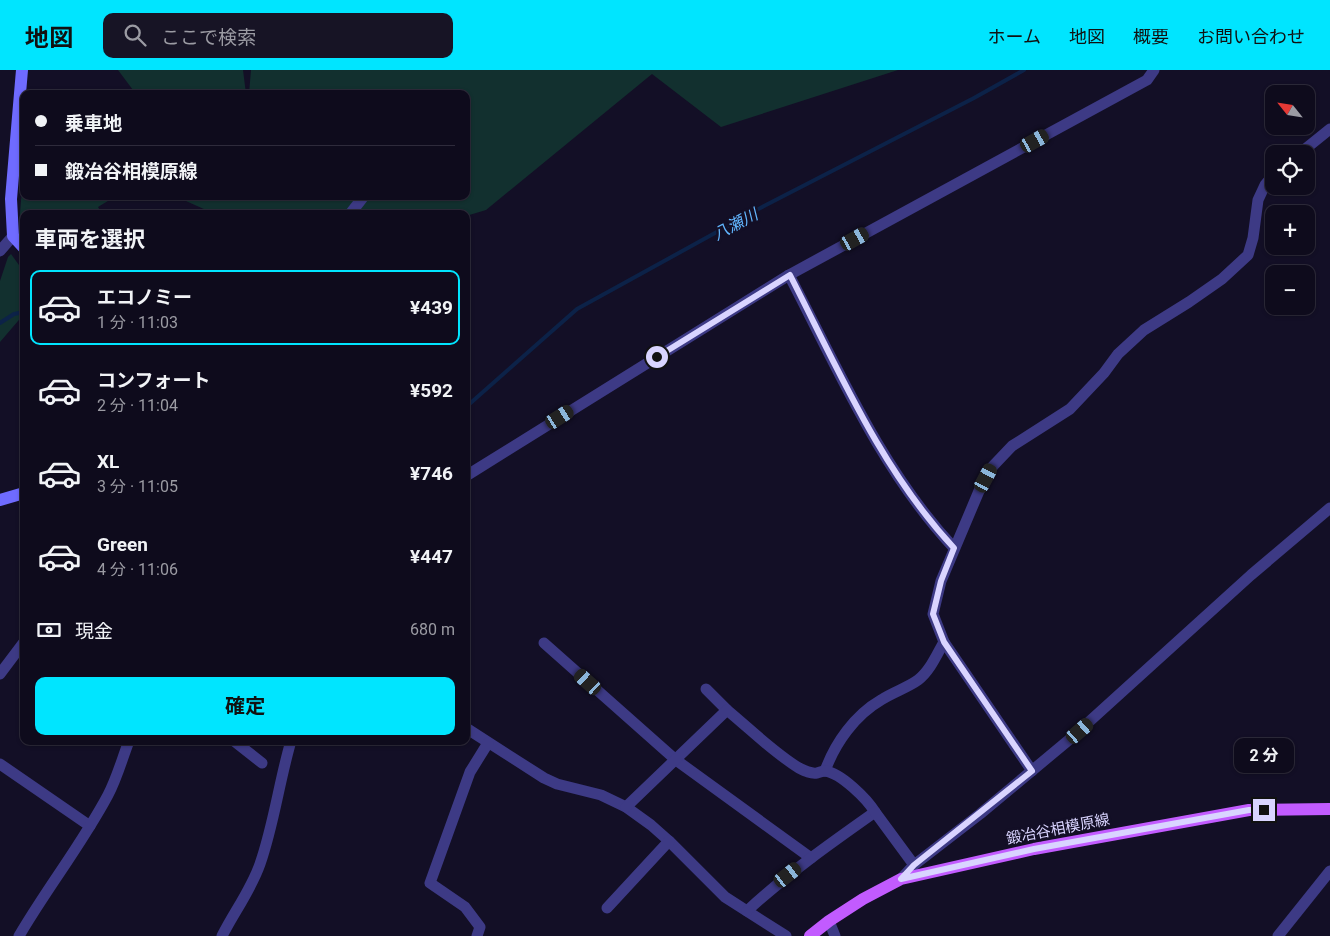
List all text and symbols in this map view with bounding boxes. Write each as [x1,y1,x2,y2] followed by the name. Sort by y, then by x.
[103,13,453,58] search box
[121,21,149,49] icon: search
[25,24,73,52] text: 地図
[161,26,256,49] text: ここで検索
[988,26,1041,47] text: ホーム
[1069,26,1105,47] text: 地図
[1133,26,1169,47] text: 概要
[1197,26,1305,47] text: お問い合わせ
[1265,85,1315,135] north arrow
[1265,85,1315,315] map controls
[65,112,122,135] text: 乗車地
[1018,127,1051,155] car
[1265,145,1315,195] button: locate
[65,160,198,183] text: 鍛冶谷相模原線
[710,204,763,244] water label: 八瀬川
[1265,205,1315,255] button: +
[838,225,871,253] car
[35,227,145,252] text: 車両を選択
[1265,265,1315,315] button: −
[37,285,82,330] icon: car
[97,286,192,309] text: エコノミー
[410,296,453,319] text: ¥439
[97,313,178,332] text: 1 分 · 11:03
[646,346,668,368] route start
[37,368,82,413] icon: car
[97,369,210,392] text: コンフォート
[410,379,453,402] text: ¥592
[97,396,178,415] text: 2 分 · 11:04
[543,403,576,431] car
[97,450,119,473] text: XL
[37,451,82,496] icon: car
[972,461,999,495] car
[410,462,453,485] text: ¥746
[97,477,178,496] text: 3 分 · 11:05
[97,533,148,556] text: Green
[37,534,82,579] icon: car
[410,545,453,568] text: ¥447
[97,560,178,579] text: 4 分 · 11:06
[35,616,63,644] icon: cash
[75,620,113,643] text: 現金
[410,620,455,639] text: 680 m
[571,666,604,698] car
[35,677,455,735] button: 確定
[1063,715,1096,747] car
[1234,738,1294,772] callout: 2 分
[1249,746,1279,765] text: 2 分
[1253,799,1275,821] route end
[1005,810,1111,848] street label: 鍛冶谷相模原線
[771,860,804,890] car

